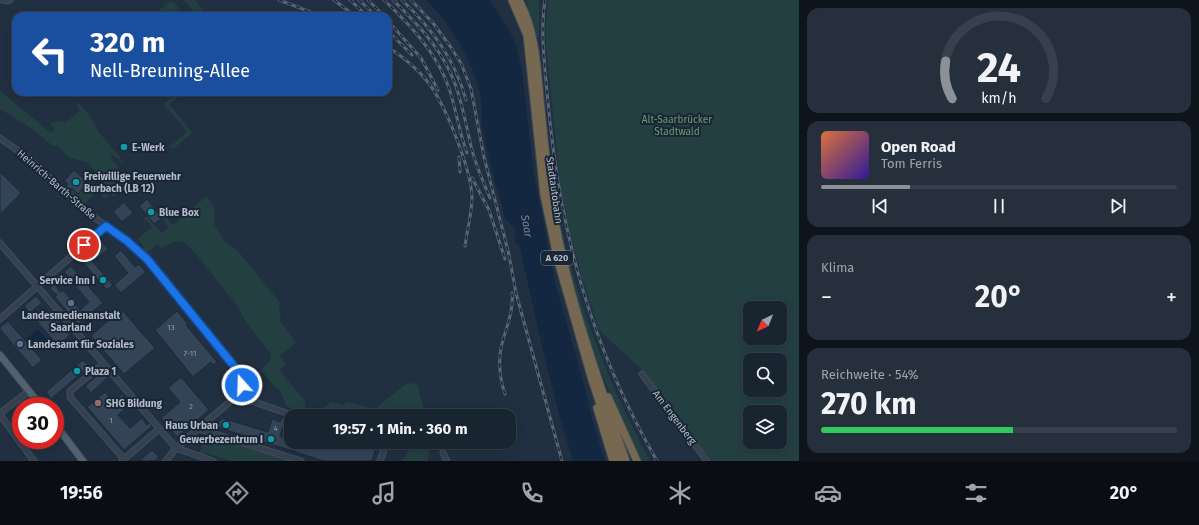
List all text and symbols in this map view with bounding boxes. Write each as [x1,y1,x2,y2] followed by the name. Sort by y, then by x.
[90,26,165,59] text: 320 m
[24,28,76,80] icon: left
[977,42,1021,92] text: 24
[90,60,250,82] text: Nell-Breuning-Allee
[981,89,1017,106] text: km/h
[642,114,712,138] park label: Alt-Saarbrücker Stadtwald
[881,138,956,156] text: Open Road
[119,142,129,152] marker: E-Werk
[132,142,165,154] place label: E-Werk
[15,147,98,222] street label: Heinrich-Barth-Straße
[543,156,565,224] street label: Stadtautobahn
[881,156,942,171] text: Tom Ferris
[84,171,182,195] place label: Freiwillige Feuerwehr Burbach (LB 12)
[71,177,81,187] marker: Freiwillige Feuerwehr Burbach (LB 12)
[869,195,891,217] icon: previous
[988,195,1010,217] icon: pause
[1107,195,1129,217] icon: next
[146,207,156,217] marker: Blue Box
[159,207,200,219] place label: Blue Box
[518,213,535,239] water label: Saar
[67,228,101,262] pin
[73,234,95,256] icon: arrive
[541,251,573,265] road number: A 620
[821,260,854,275] text: Klima
[40,275,95,287] place label: Service Inn I
[98,275,108,285] marker: Service Inn I
[975,279,1023,315] text: 20°
[821,284,832,311] text: −
[1166,284,1177,311] text: +
[66,298,76,308] marker: Landesmedienanstalt Saarland
[743,301,787,345] north arrow
[743,301,787,449] map controls
[22,310,121,334] place label: Landesmedienanstalt Saarland
[167,323,175,332] house number: 13
[15,339,25,349] marker: Landesamt für Soziales
[28,339,134,351] place label: Landesamt für Soziales
[183,349,197,358] house number: 7-11
[743,353,787,397] button: search
[221,364,263,406] position arrow
[72,366,82,376] marker: Plaza 1
[85,366,116,378] place label: Plaza 1
[821,367,919,382] text: Reichweite · 54%
[821,386,917,422] text: 270 km
[650,388,699,448] street label: Am Engenberg
[12,397,64,449] speed limit sign: 30
[93,398,103,408] marker: SHG Bildung
[106,398,163,410] place label: SHG Bildung
[189,402,193,411] house number: 2
[743,405,787,449] button: layers
[109,416,113,425] house number: 1
[165,420,218,432] place label: Haus Urban
[221,420,231,430] marker: Haus Urban
[332,420,468,438] text: 19:57 · 1 Min. · 360 m
[274,424,279,433] house number: 4
[179,434,263,446] place label: Gewerbezentrum I
[266,434,276,444] marker: Gewerbezentrum I
[223,479,251,507] icon: directions
[370,479,398,507] icon: music
[518,479,546,507] icon: phone
[666,479,694,507] icon: climate
[814,479,842,507] icon: car
[962,479,990,507] icon: filters
[60,482,103,504] text: 19:56
[1110,482,1139,504] text: 20°

